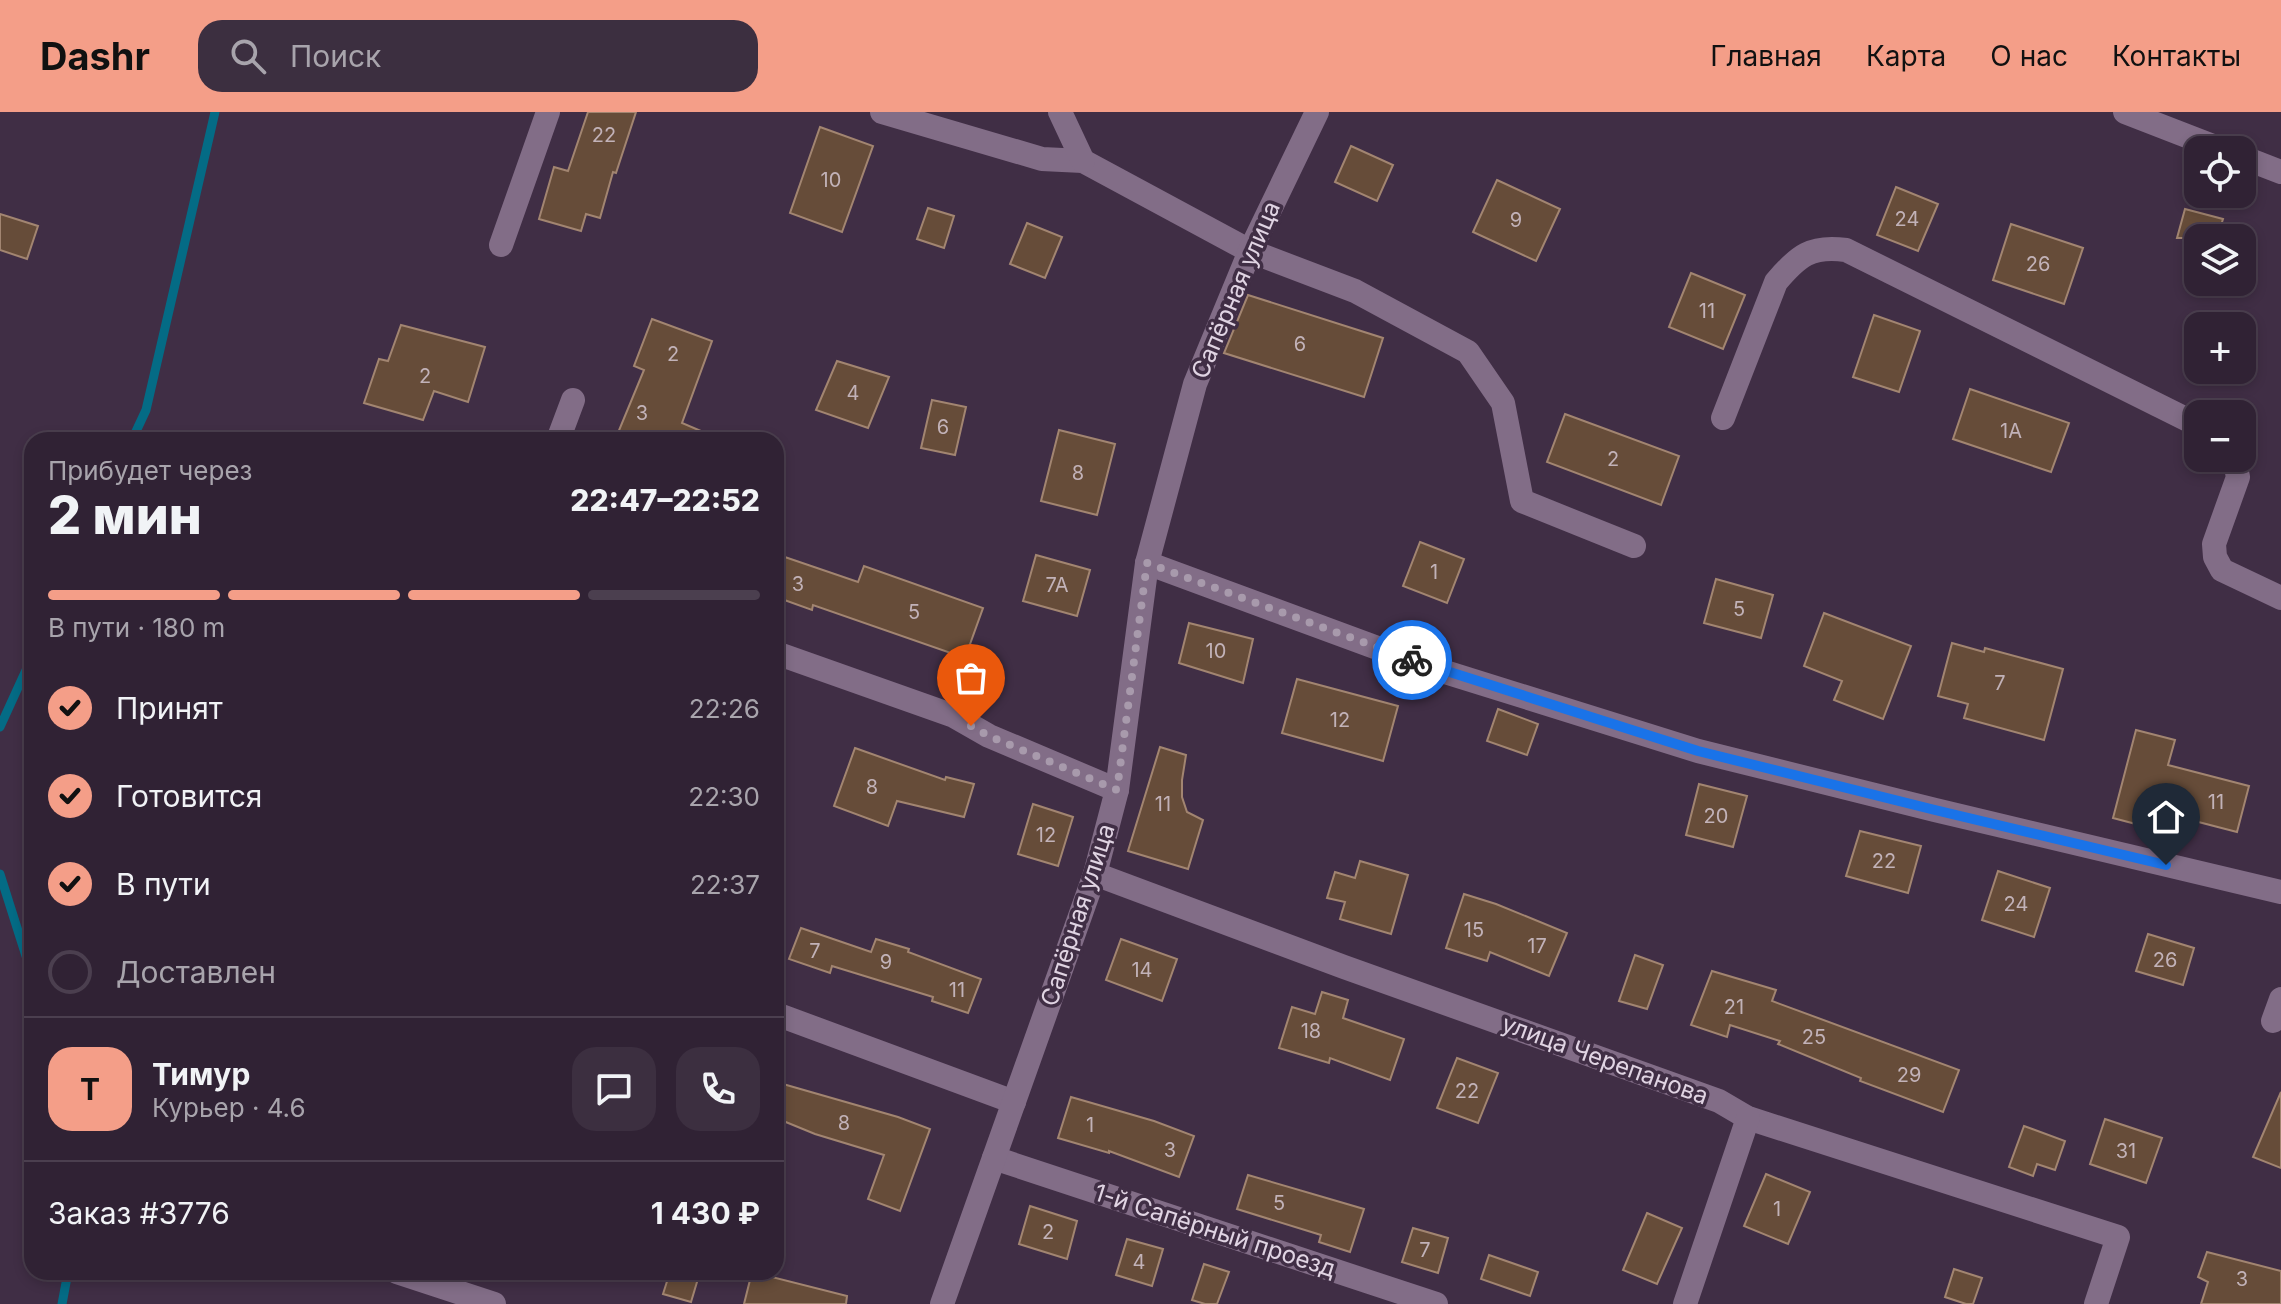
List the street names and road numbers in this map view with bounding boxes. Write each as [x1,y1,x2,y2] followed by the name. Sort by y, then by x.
[1185,197,1286,383] street label: Сапёрная улица
[1034,820,1121,1010] street label: Сапёрная улица
[1498,1009,1712,1110] street label: улица Черепанова
[1091,1178,1340,1283] street label: 1-й Сапёрный проезд

